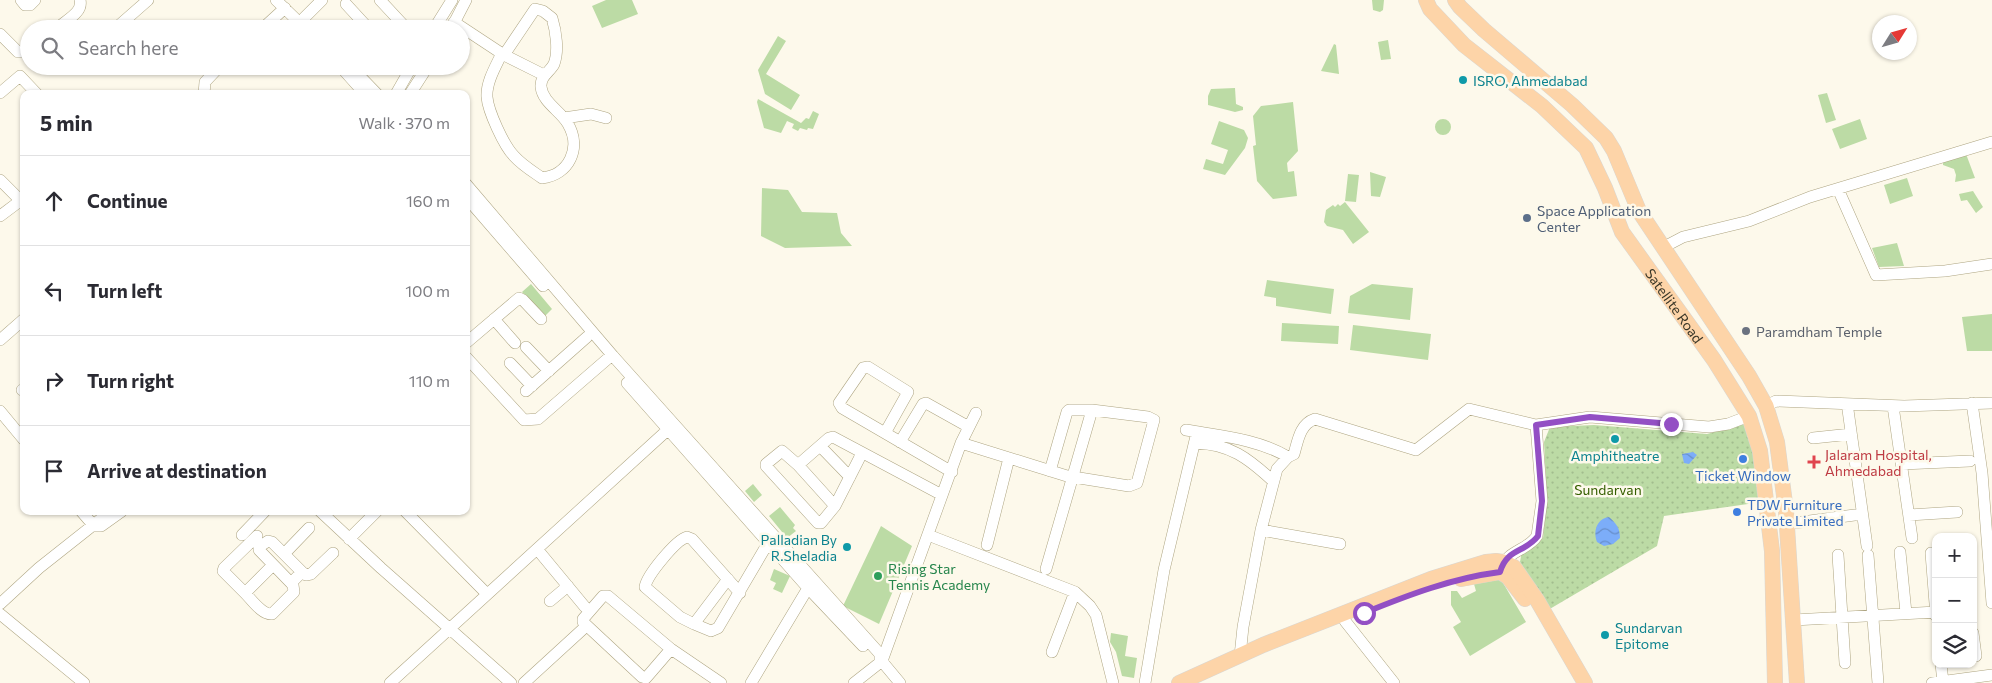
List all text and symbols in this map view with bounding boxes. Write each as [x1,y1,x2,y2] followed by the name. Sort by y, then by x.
[1872,15,1917,60] north arrow
[20,20,470,75] search box
[38,34,66,62] icon: search
[78,36,178,59] text: Search here
[1473,72,1588,89] place label: ISRO, Ahmedabad
[1457,74,1469,86] marker: ISRO, Ahmedabad
[40,110,93,135] text: 5 min
[359,113,450,132] text: Walk · 370 m
[40,187,68,215] icon: ahead
[87,189,167,212] text: Continue
[406,191,450,210] text: 160 m
[1537,202,1651,235] place label: Space Application Center
[1521,212,1533,224] marker: Space Application Center
[1642,265,1707,346] street label: Satellite Road
[40,277,68,305] icon: left
[87,279,162,302] text: Turn left
[405,281,450,300] text: 100 m
[1756,323,1882,340] place label: Paramdham Temple
[1740,325,1752,337] marker: Paramdham Temple
[40,367,68,395] icon: right
[87,369,174,392] text: Turn right
[409,371,450,390] text: 110 m
[1660,413,1683,436] route end
[1609,433,1621,445] marker: Amphitheatre
[1825,446,1932,479] place label: Jalaram Hospital, Ahmedabad
[1571,447,1659,464] place label: Amphitheatre
[1737,453,1749,465] marker: Ticket Window
[1807,455,1821,469] marker: Jalaram Hospital, Ahmedabad
[40,457,68,485] icon: arrive
[87,459,267,482] text: Arrive at destination
[1695,467,1791,484] place label: Ticket Window
[1574,481,1642,498] park label: Sundarvan
[1747,496,1844,529] place label: TDW Furniture Private Limited
[1731,506,1743,518] marker: TDW Furniture Private Limited
[761,531,837,564] place label: Palladian By R.Sheladia
[1932,533,1977,668] map controls
[1932,533,1977,578] button: +
[841,541,853,553] marker: Palladian By R.Sheladia
[888,560,990,593] place label: Rising Star Tennis Academy
[872,570,884,582] marker: Rising Star Tennis Academy
[1932,578,1977,623] button: −
[1353,602,1376,625] route start
[1615,619,1682,652] place label: Sundarvan Epitome
[1932,623,1977,668] button: layers
[1599,629,1611,641] marker: Sundarvan Epitome

